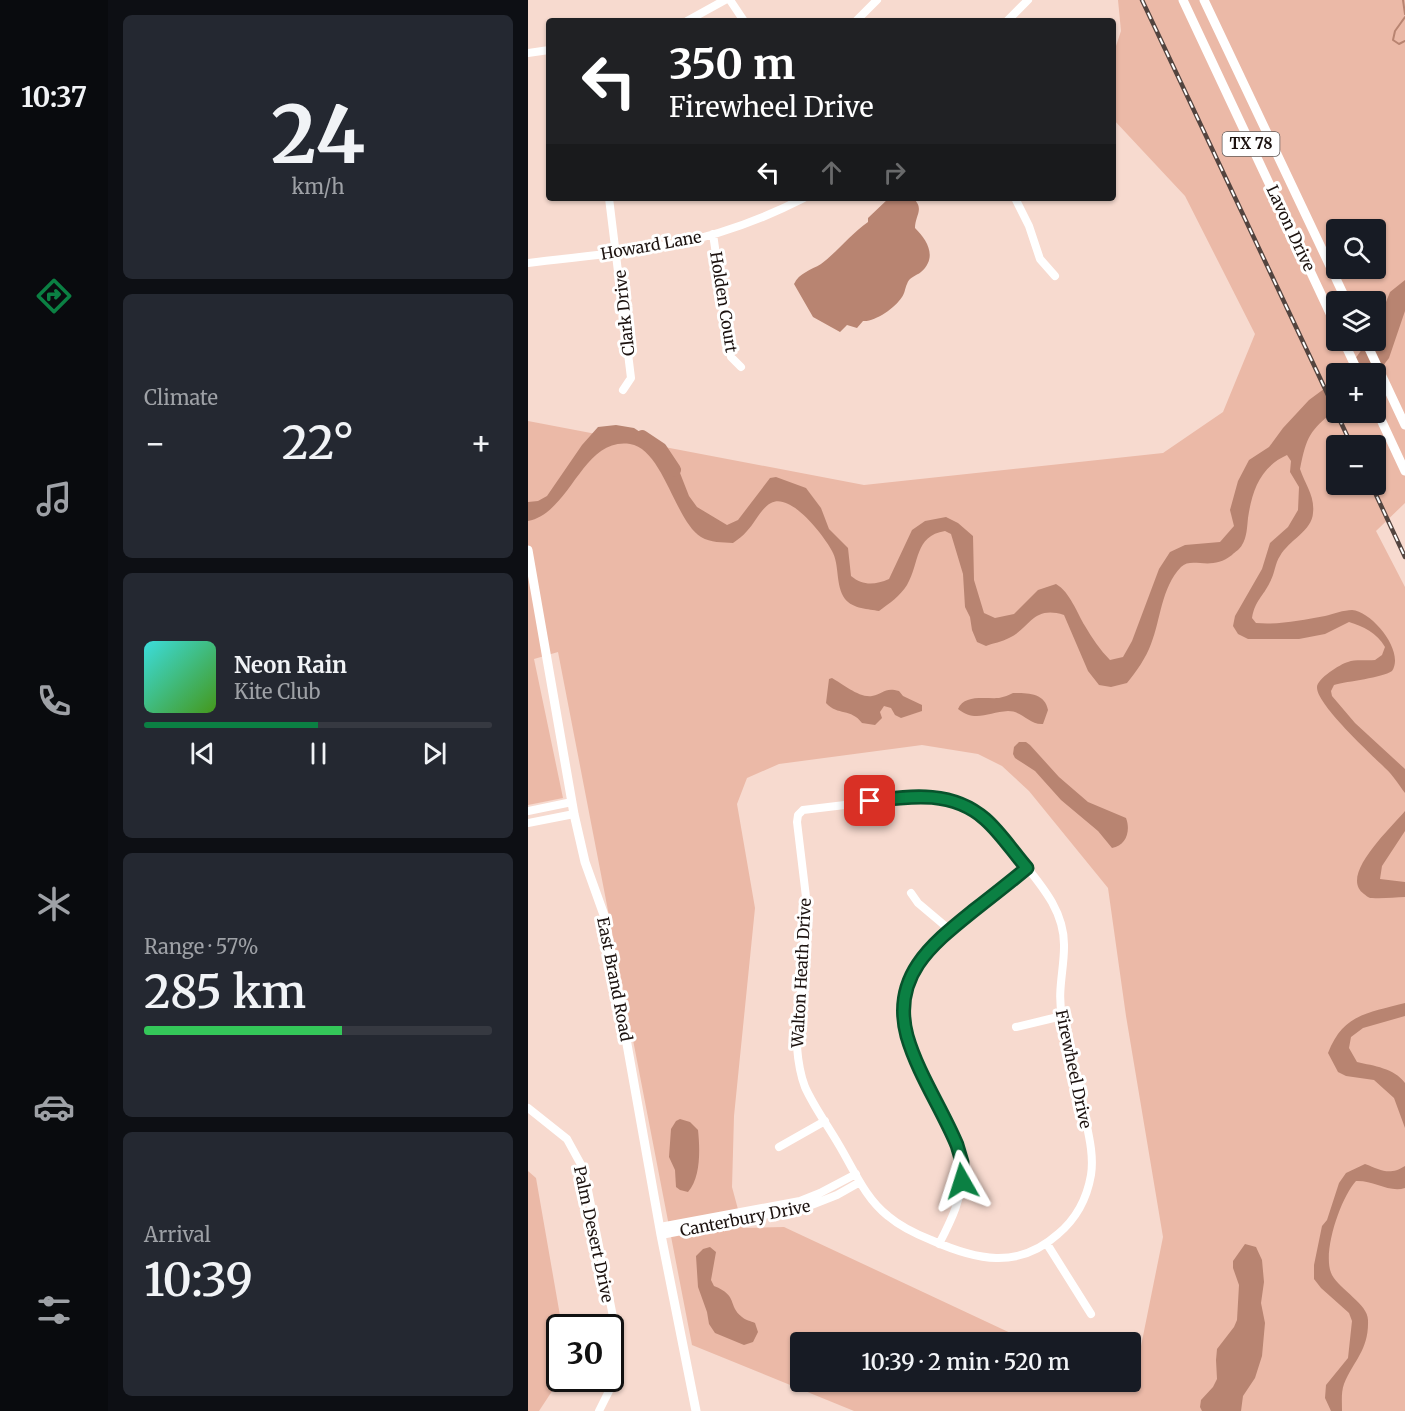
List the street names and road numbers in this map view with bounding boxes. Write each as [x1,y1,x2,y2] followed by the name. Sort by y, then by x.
[1222,132,1280,156] road number: TX 78
[1262,182,1320,274] street label: Lavon Drive
[599,226,703,264] street label: Howard Lane
[706,250,742,355] street label: Holden Court
[610,269,638,357] street label: Clark Drive
[787,898,815,1049] street label: Walton Heath Drive
[593,915,637,1043] street label: East Brand Road
[1052,1008,1096,1130] street label: Firewheel Drive
[570,1164,618,1304] street label: Palm Desert Drive
[678,1196,812,1240] street label: Canterbury Drive

